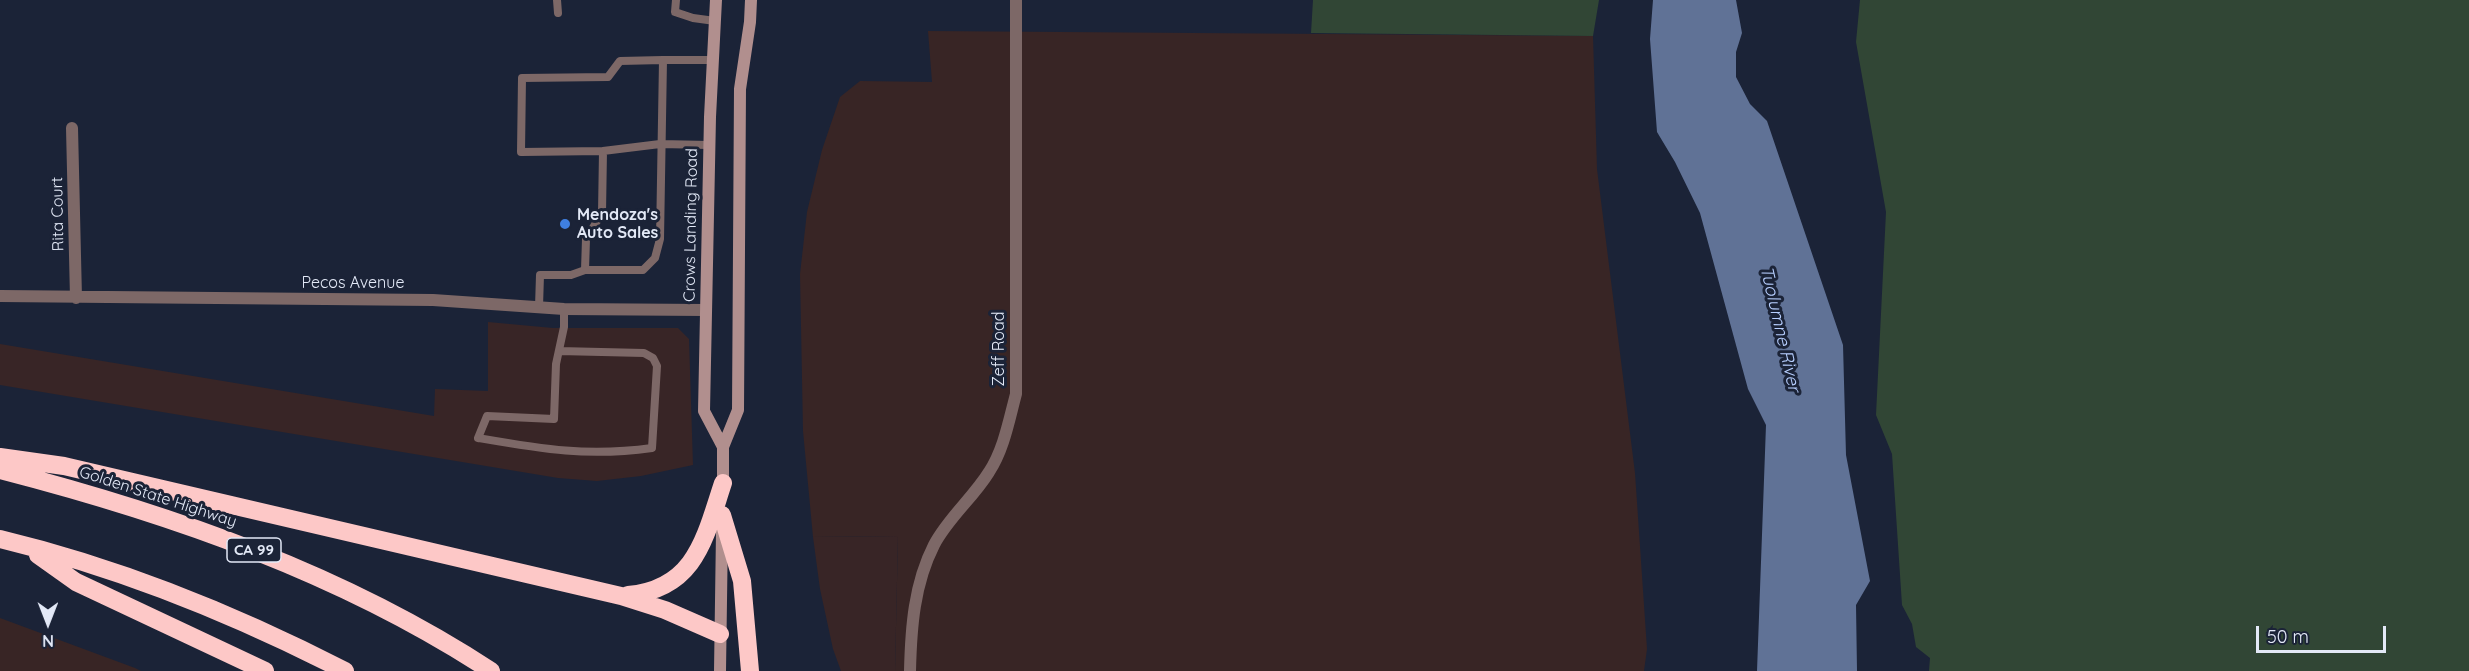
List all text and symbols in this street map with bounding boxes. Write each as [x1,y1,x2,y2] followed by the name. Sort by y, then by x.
[680,148,702,302] street label: Crows Landing Road
[48,177,68,251] street label: Rita Court
[577,205,658,243] place label: Mendoza's Auto Sales
[558,217,572,231] marker: Mendoza's Auto Sales
[1755,264,1805,394] water label: Tuolumne River
[302,273,404,293] street label: Pecos Avenue
[989,312,1009,386] street label: Zeff Road
[77,462,239,532] street label: Golden State Highway
[227,538,281,562] road number: CA 99
[18,593,78,653] north arrow
[2259,614,2390,652] scale bar
[2267,625,2309,648] text: 50 m
[42,631,54,651] text: N

